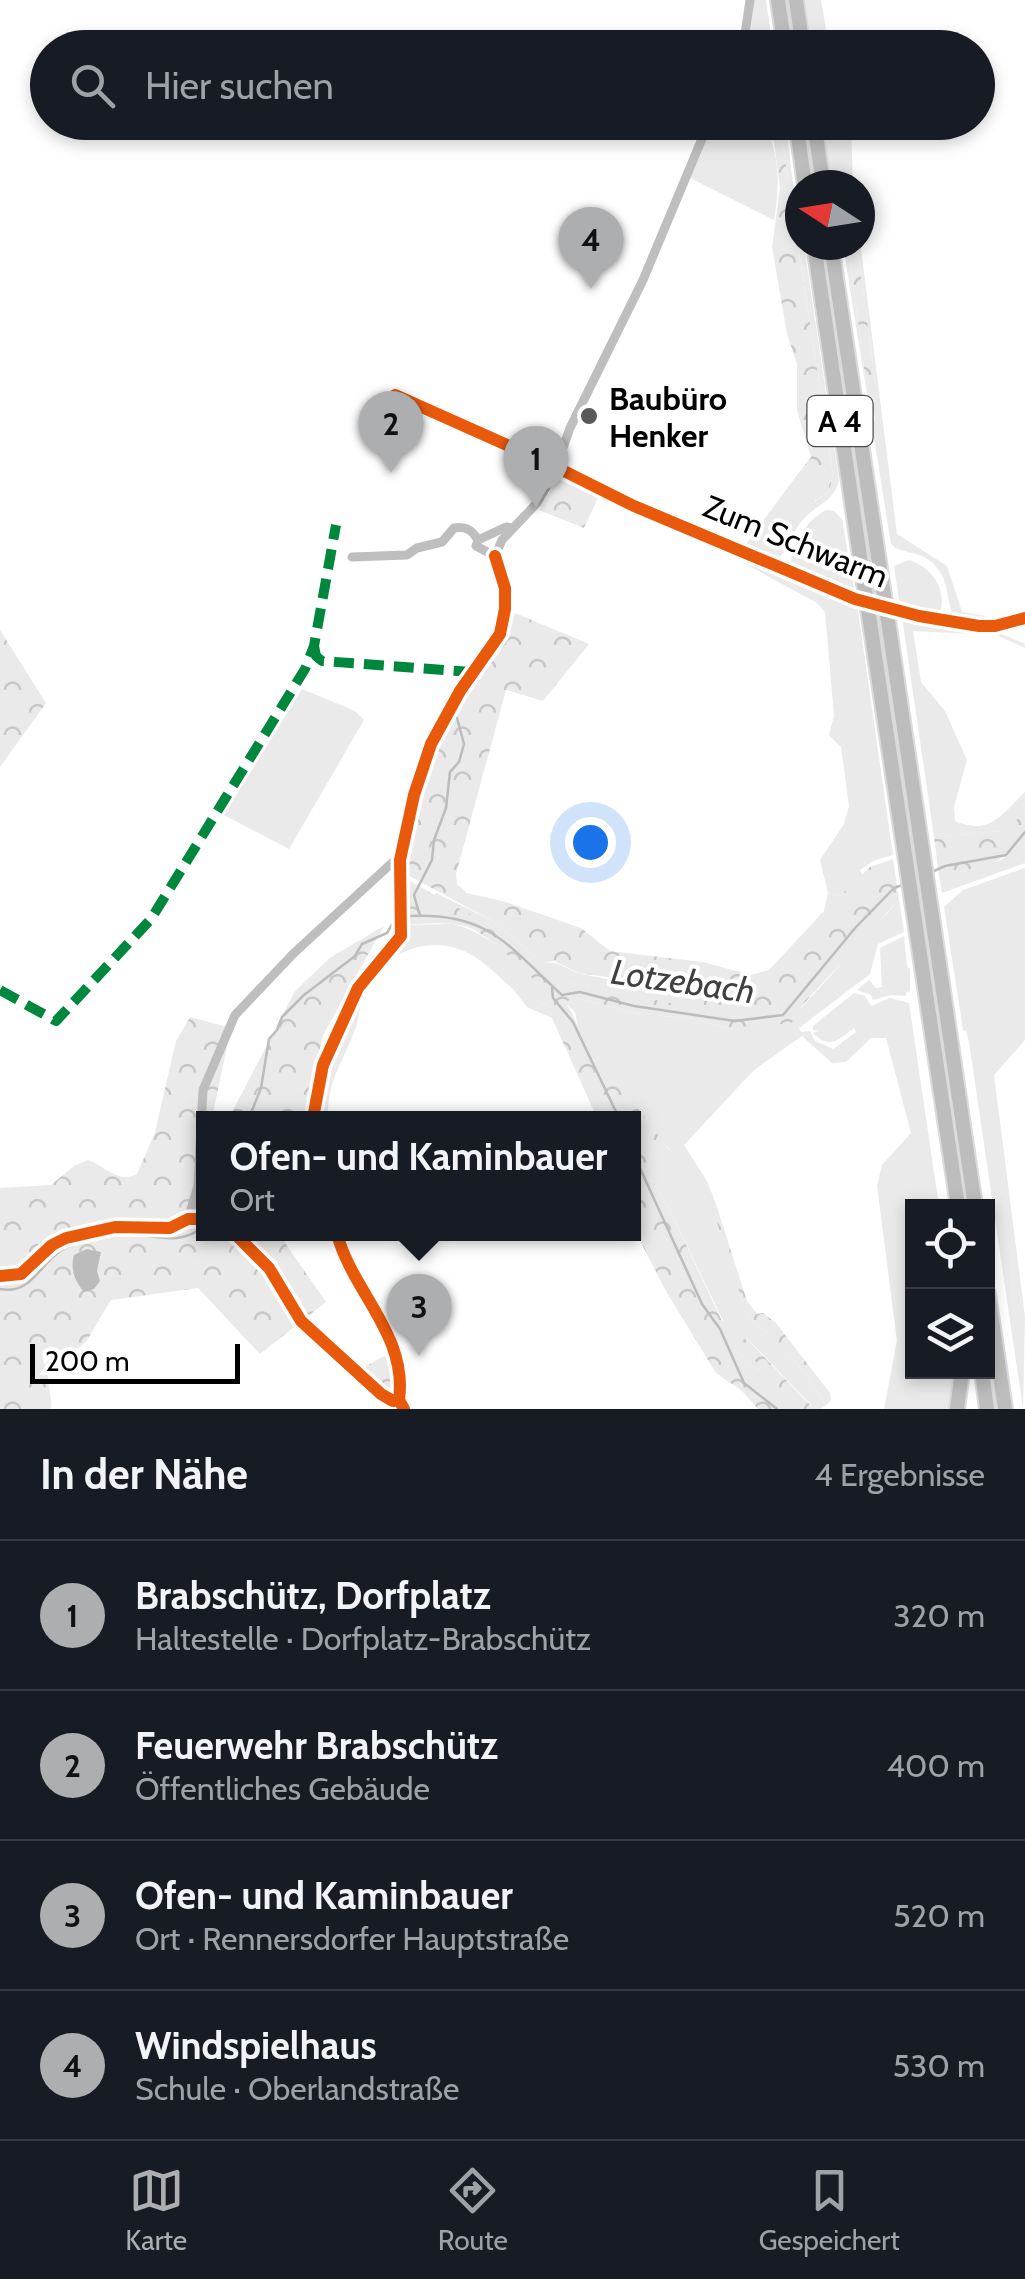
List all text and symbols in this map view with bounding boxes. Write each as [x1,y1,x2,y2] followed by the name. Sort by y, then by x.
[30,30,995,140] search box
[65,58,120,113] icon: search
[145,62,334,109] text: Hier suchen
[785,170,875,260] north arrow
[558,206,624,289] pin: 4
[609,379,727,455] place label: Baubüro Henker
[358,390,424,473] pin: 2
[808,396,872,446] road number: A 4
[578,405,600,427] marker: Baubüro Henker
[504,426,568,508] pin: 1
[698,486,894,596] street label: Zum Schwarm
[565,817,616,868] your location
[609,950,757,1012] water label: Lotzebach
[196,1111,641,1241] popup
[230,1133,607,1180] text: Ofen- und Kaminbauer
[230,1180,275,1219] text: Ort
[905,1199,995,1379] map controls
[905,1199,995,1289] button: locate
[386,1274,452,1356] pin: 3
[905,1289,995,1379] button: layers
[30,1339,240,1384] scale bar
[45,1344,130,1378] text: 200 m
[40,1448,248,1500] text: In der Nähe
[814,1455,985,1494] text: 4 Ergebnisse
[135,1572,491,1619] text: Brabschütz, Dorfplatz
[67,1596,78,1635] text: 1
[893,1596,985,1635] text: 320 m
[135,1619,591,1658] text: Haltestelle · Dorfplatz-Brabschütz
[135,1722,498,1769] text: Feuerwehr Brabschütz
[64,1746,81,1785] text: 2
[887,1746,985,1785] text: 400 m
[135,1769,430,1808] text: Öffentliches Gebäude
[135,1872,513,1919] text: Ofen- und Kaminbauer
[64,1896,81,1935] text: 3
[893,1896,985,1935] text: 520 m
[135,1919,569,1958] text: Ort · Rennersdorfer Hauptstraße
[135,2022,376,2069] text: Windspielhaus
[63,2046,82,2085] text: 4
[893,2046,985,2085] text: 530 m
[135,2069,459,2108] text: Schule · Oberlandstraße
[125,2163,187,2257] tab: Karte
[438,2163,508,2257] tab: Route
[759,2163,900,2257] tab: Gespeichert

